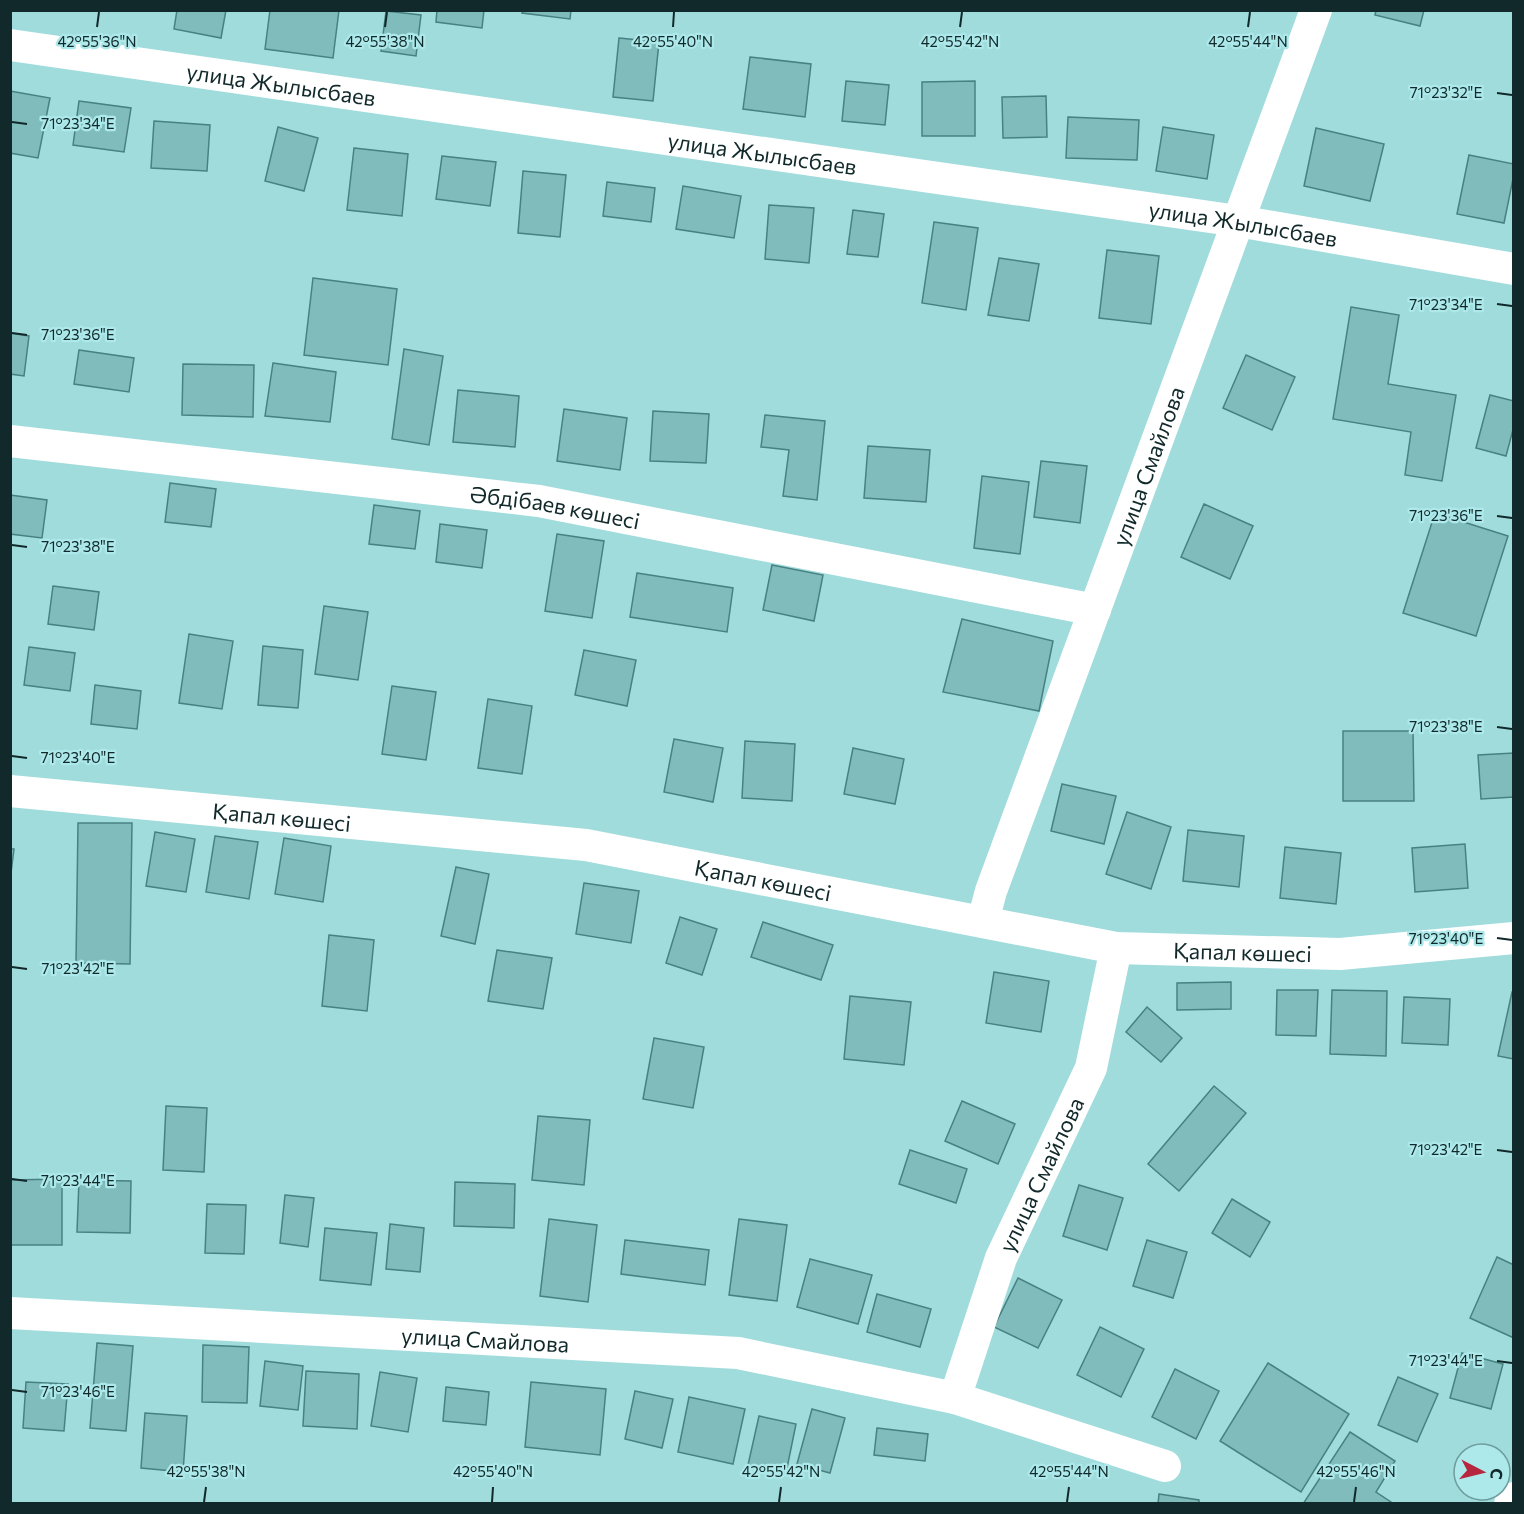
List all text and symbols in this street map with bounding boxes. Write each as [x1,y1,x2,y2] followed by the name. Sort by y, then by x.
[57,32,137,50] text: 42°55'36"N
[345,32,425,50] text: 42°55'38"N
[633,32,713,50] text: 42°55'40"N
[921,32,999,50] text: 42°55'42"N
[1208,32,1288,50] text: 42°55'44"N
[185,57,378,111] street label: улица Жылысбаев
[1410,83,1482,101] text: 71°23'32"E
[41,114,115,132] text: 71°23'34"E
[666,126,859,180] street label: улица Жылысбаев
[1147,195,1340,252] street label: улица Жылысбаев
[1409,295,1483,313] text: 71°23'34"E
[41,325,115,343] text: 71°23'36"E
[1106,382,1190,550] street label: улица Смайлова
[468,480,642,534] street label: Әбдібаев көшесі
[1409,506,1483,524] text: 71°23'36"E
[41,537,115,555] text: 71°23'38"E
[1409,717,1483,735] text: 71°23'38"E
[41,748,115,766] text: 71°23'40"E
[211,797,352,836] street label: Қапал көшесі
[692,853,834,906] street label: Қапал көшесі
[1409,929,1483,947] text: 71°23'40"E
[1173,936,1312,967] street label: Қапал көшесі
[42,959,115,977] text: 71°23'42"E
[992,1092,1089,1256] street label: улица Смайлова
[1410,1140,1483,1158] text: 71°23'42"E
[41,1171,115,1189] text: 71°23'44"E
[401,1321,570,1357] street label: улица Смайлова
[1409,1351,1483,1369] text: 71°23'44"E
[41,1382,115,1400] text: 71°23'46"E
[1452,1442,1512,1502] north arrow
[166,1462,246,1480] text: 42°55'38"N
[453,1462,533,1480] text: 42°55'40"N
[742,1462,820,1480] text: 42°55'42"N
[1029,1462,1109,1480] text: 42°55'44"N
[1316,1462,1396,1480] text: 42°55'46"N
[1487,1467,1507,1481] text: С

